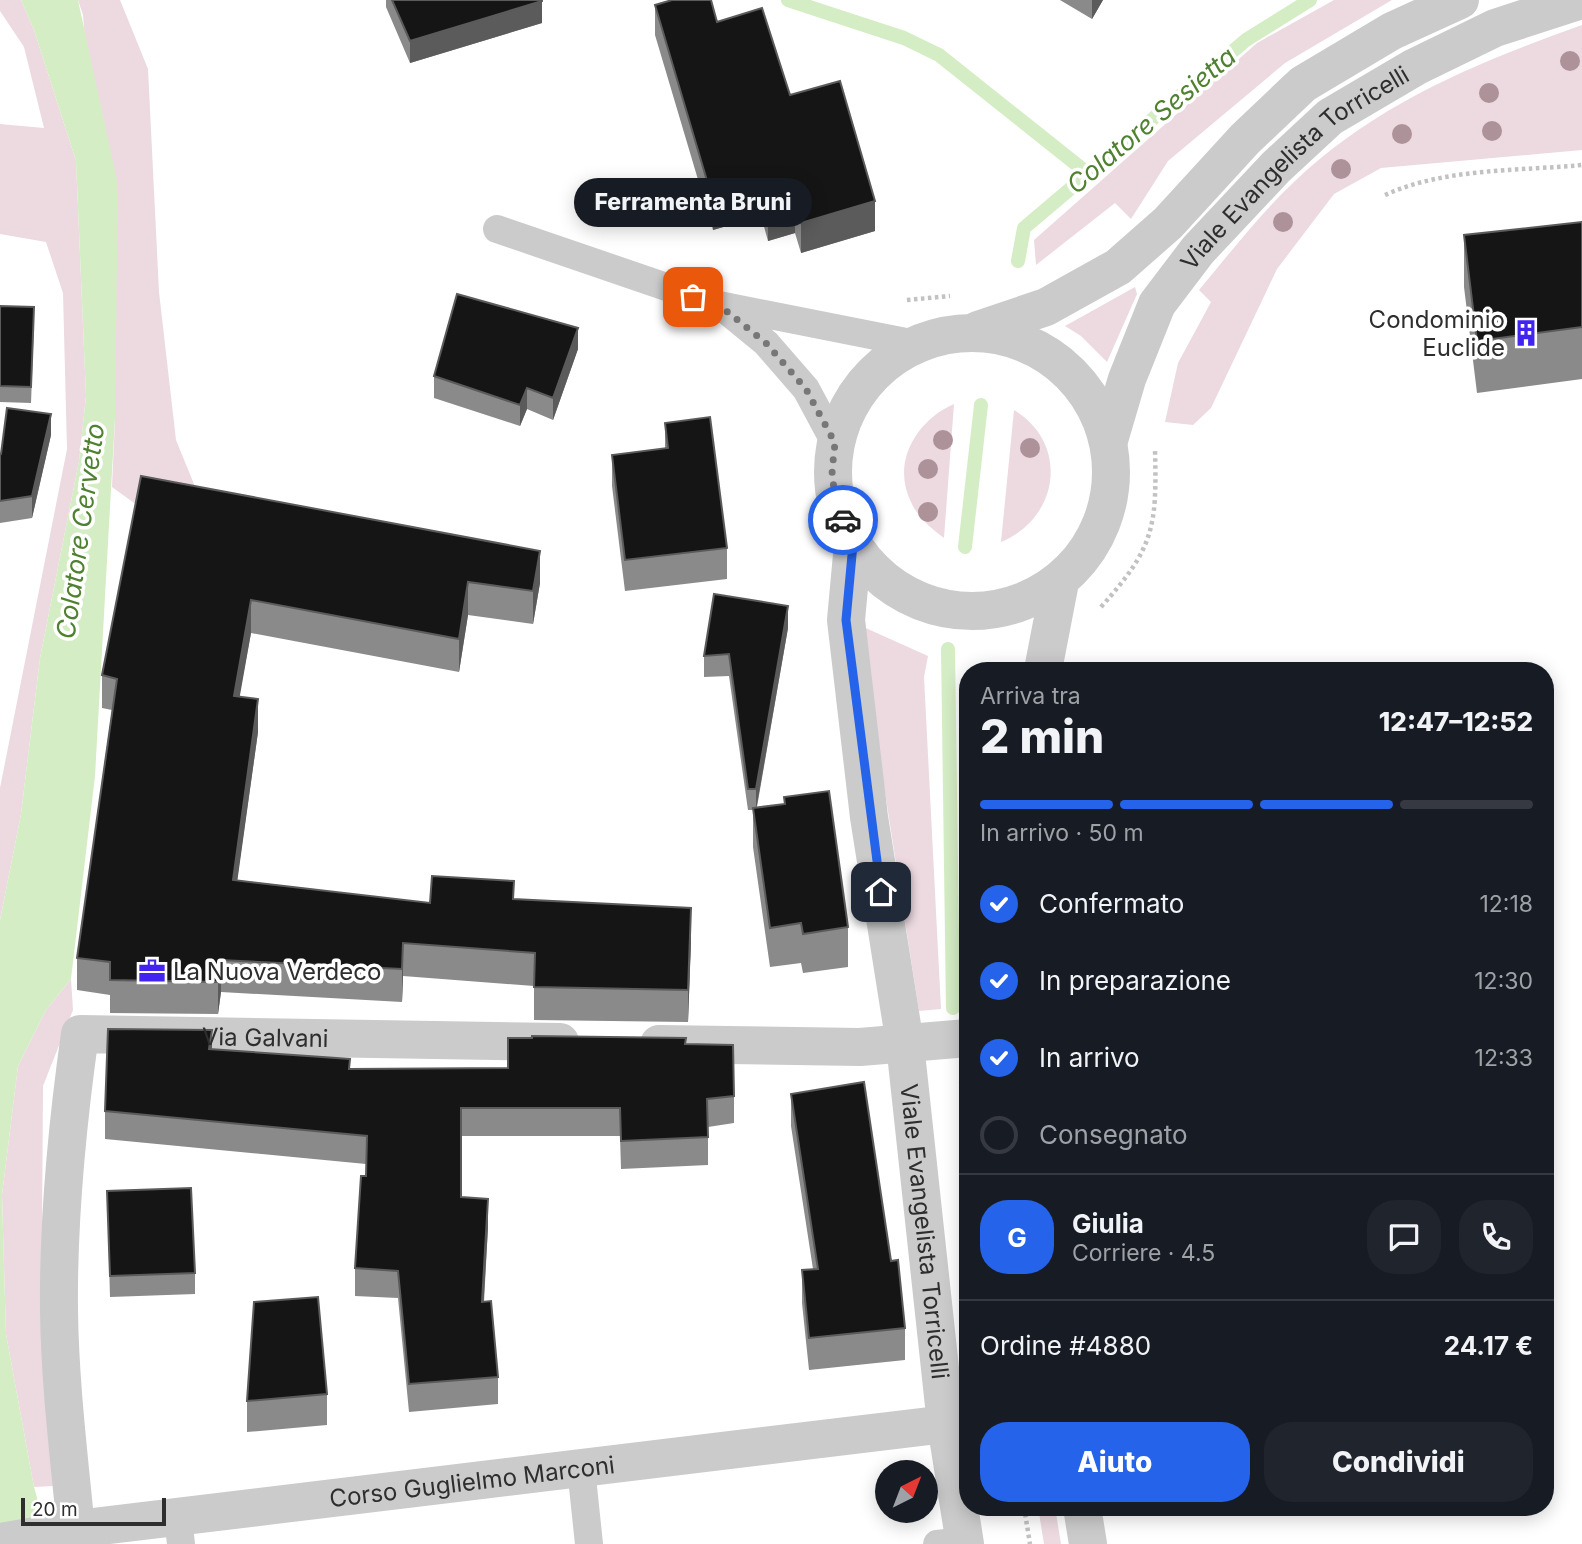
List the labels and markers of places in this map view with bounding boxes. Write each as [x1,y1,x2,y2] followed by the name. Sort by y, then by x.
[574,178,812,227] callout: Ferramenta Bruni
[663,267,723,327] pin
[1369,305,1505,362] place label: Condominio Euclide
[1511,318,1541,348] building icon: Condominio Euclide
[851,862,911,922] pin
[137,956,167,986] office icon: La Nuova Verdeco
[173,957,381,986] place label: La Nuova Verdeco

